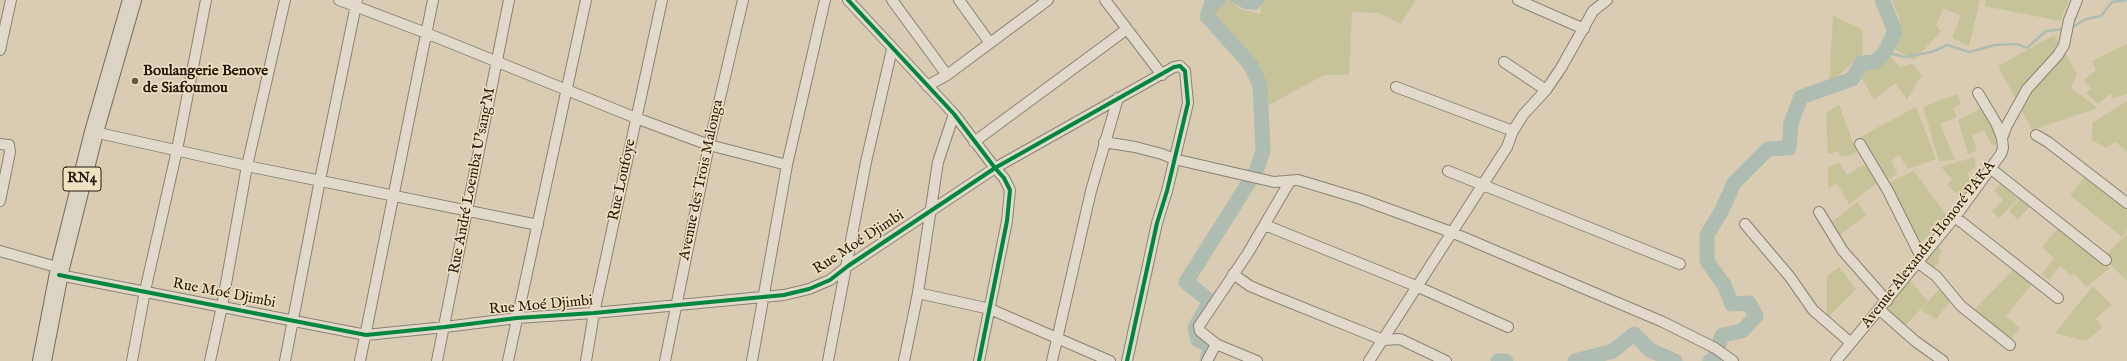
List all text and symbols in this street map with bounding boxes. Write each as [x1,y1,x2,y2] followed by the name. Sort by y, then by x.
[143,63,268,98] place label: Boulangerie Benove de Siafoumou
[130,76,140,86] marker: Boulangerie Benove de Siafoumou
[446,86,500,276] street label: Rue André Loemba U'sang'M
[676,98,728,262] street label: Avenue des Trois Malonga
[606,137,640,223] street label: Rue Loufoye
[1858,158,2000,332] street label: Avenue Alexandre Honoré PAKA
[63,167,101,191] road number: RN4
[810,207,908,279] street label: Rue Moé Djimbi
[171,275,277,313] street label: Rue Moé Djimbi
[488,292,594,320] street label: Rue Moé Djimbi

